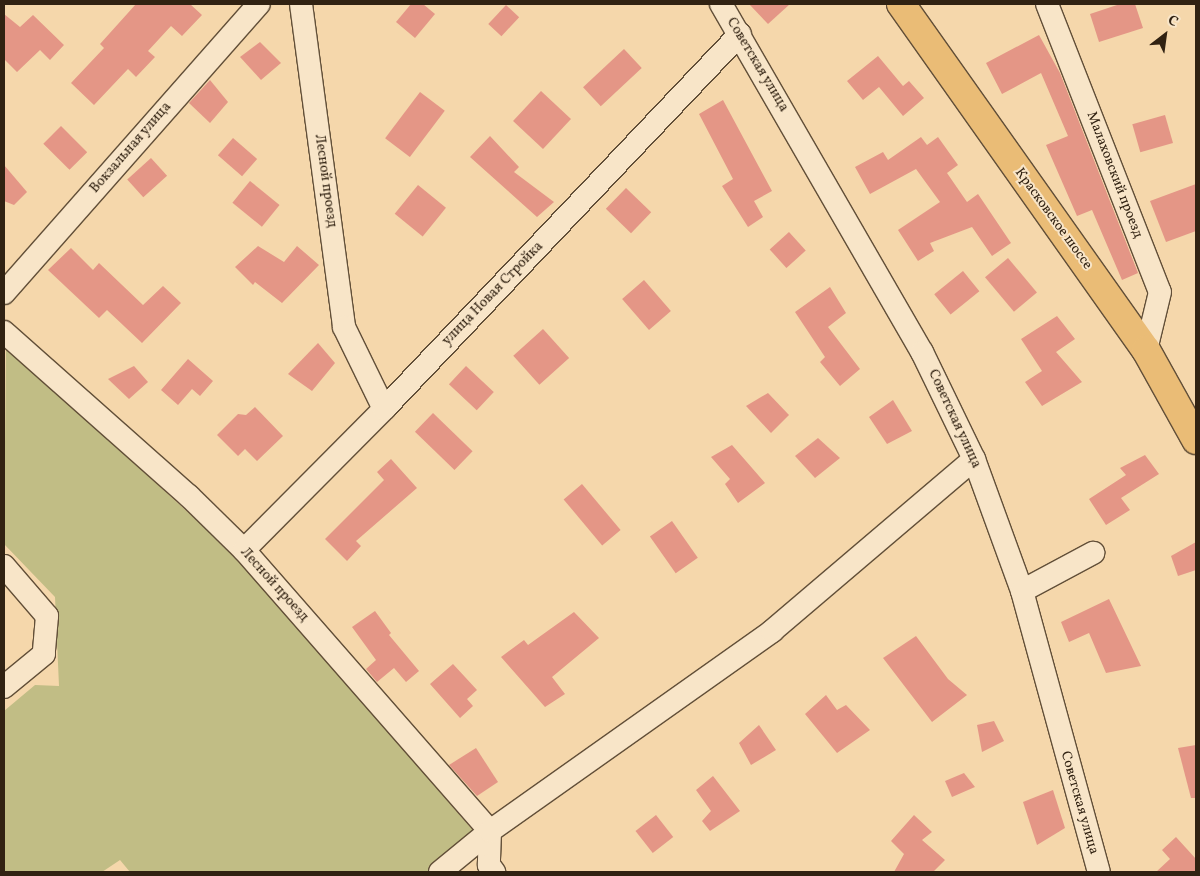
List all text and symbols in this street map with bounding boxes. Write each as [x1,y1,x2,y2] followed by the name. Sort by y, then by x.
[1140,10,1190,60] north arrow
[1164,11,1181,32] text: С
[722,15,792,115] street label: Советская улица
[87,99,175,197] street label: Вокзальная улица
[1082,110,1146,240] street label: Малаховский проезд
[310,133,340,229] street label: Лесной проезд
[1011,165,1095,273] street label: Красковское шоссе
[439,239,547,349] street label: улица Новая Стройка
[924,367,984,471] street label: Советская улица
[236,544,312,626] street label: Лесной проезд
[1056,749,1102,857] street label: Советская улица

